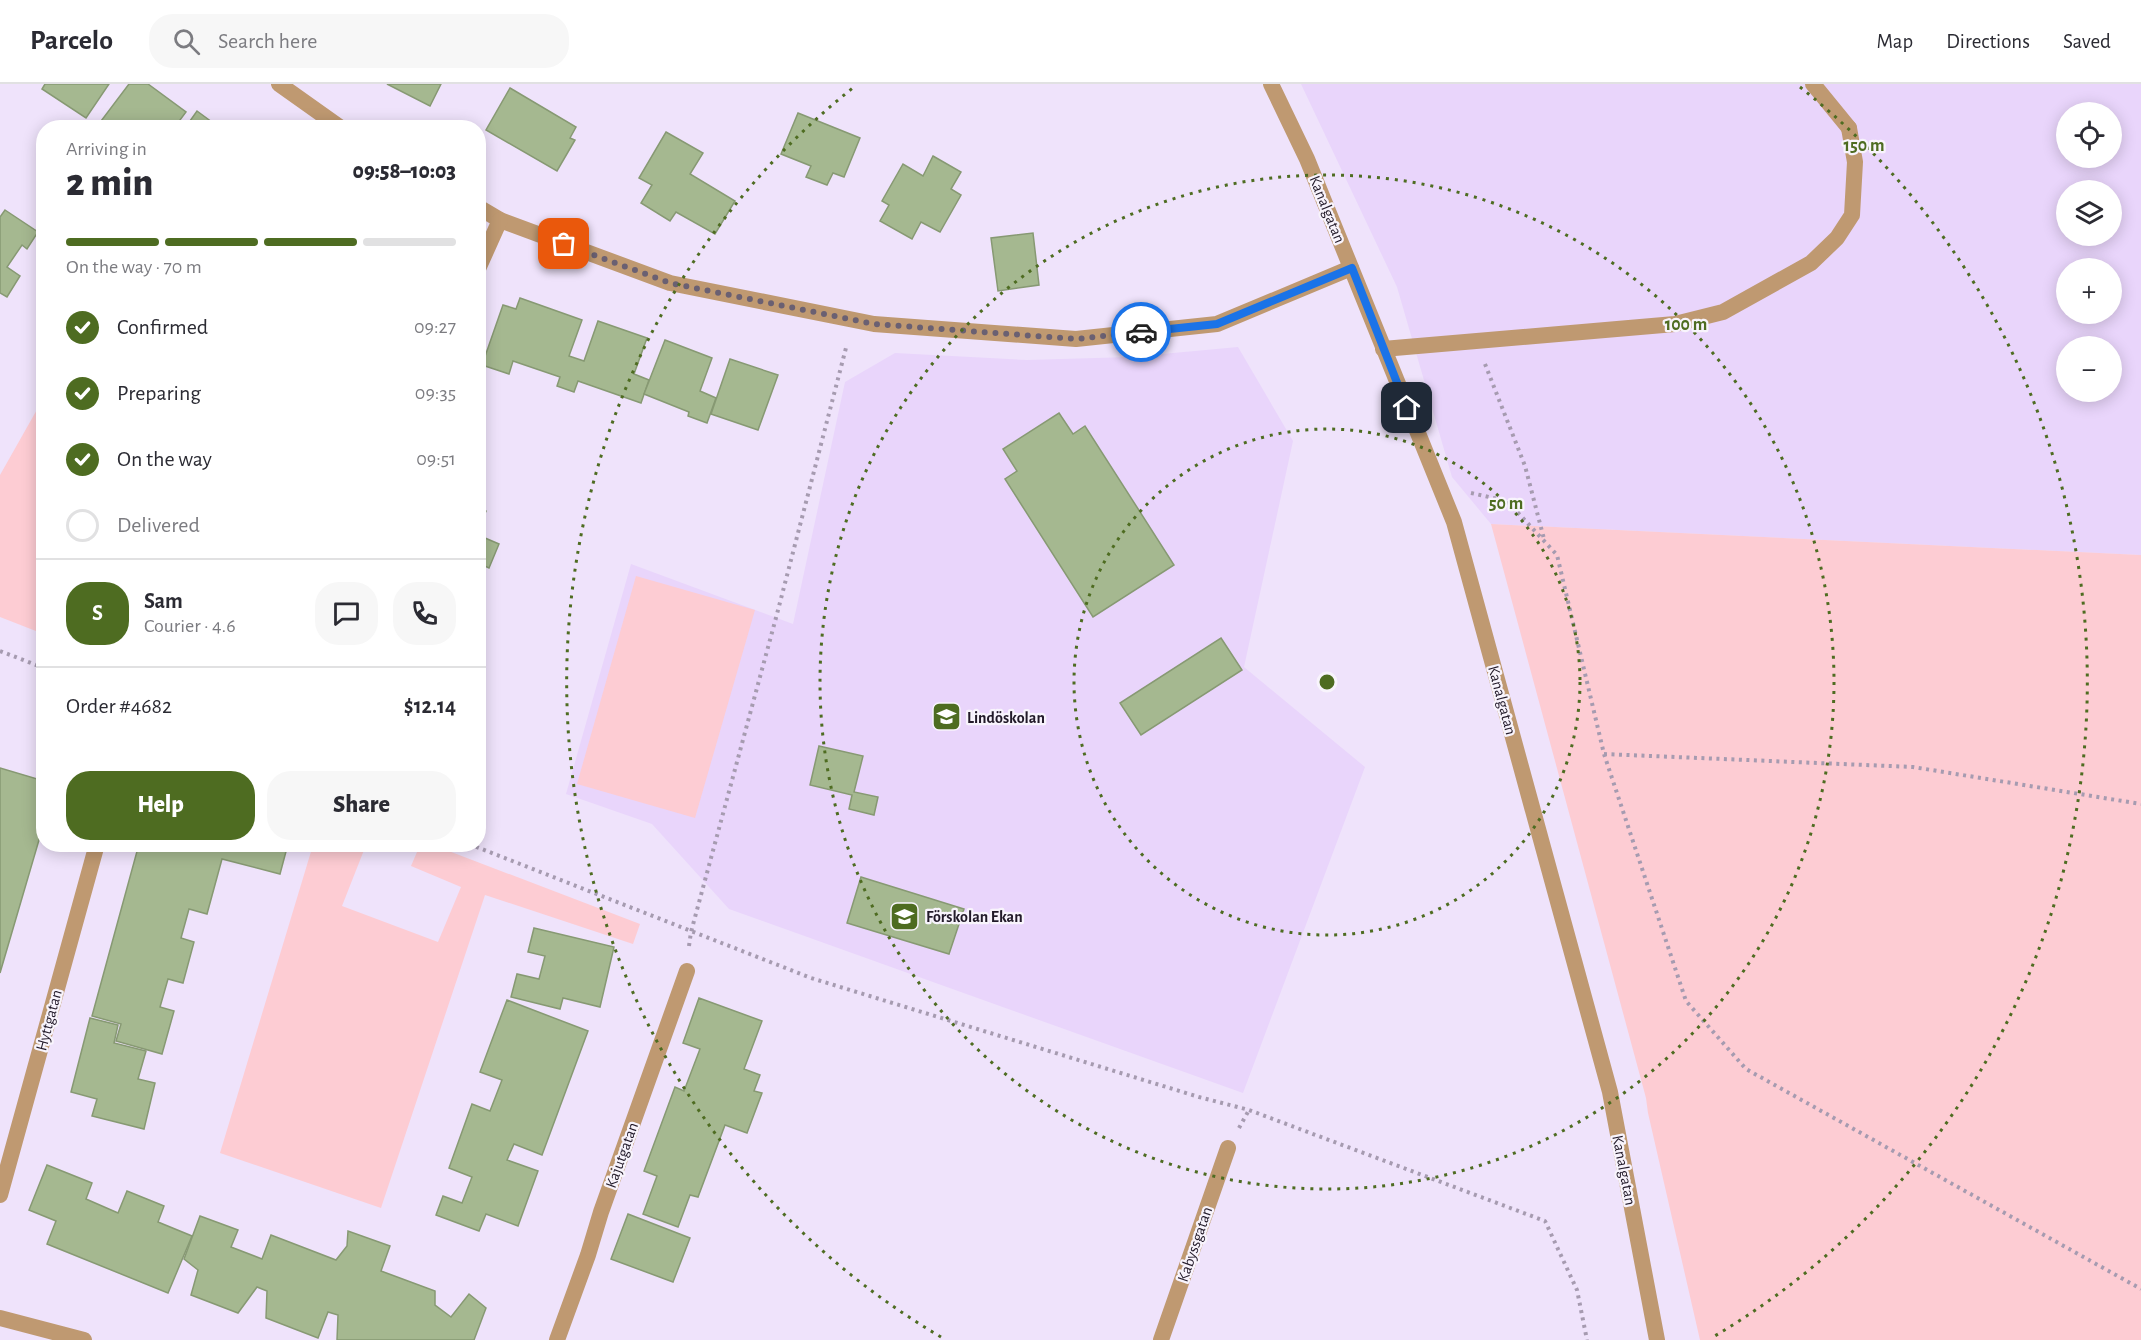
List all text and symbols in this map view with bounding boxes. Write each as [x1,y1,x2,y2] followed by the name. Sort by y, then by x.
[149,14,569,68] search box
[170,25,203,58] icon: search
[30,27,113,55] text: Parcelo
[218,30,317,52] text: Search here
[1877,31,1913,52] text: Map
[1946,31,2030,52] text: Directions
[2063,31,2111,52] text: Saved
[2056,102,2122,402] map controls
[2056,102,2122,168] button: locate
[1844,137,1884,155] text: 150 m
[66,139,147,159] text: Arriving in
[353,160,456,182] text: 09:58–10:03
[66,164,153,203] text: 2 min
[1306,173,1348,245] street label: Kanalgatan
[2056,180,2122,246] button: layers
[538,218,589,269] pin
[547,227,580,260] icon: bag
[66,257,202,277] text: On the way · 70 m
[2056,258,2122,324] button: +
[1111,302,1171,362] courier
[66,311,99,344] icon: check
[117,316,208,338] text: Confirmed
[1125,316,1158,349] icon: car
[1665,316,1707,334] text: 100 m
[414,317,456,337] text: 09:27
[2056,336,2122,402] button: −
[66,377,99,410] icon: check
[117,382,201,404] text: Preparing
[1381,382,1432,433] pin
[415,383,456,403] text: 09:35
[1390,391,1423,424] icon: home
[66,443,99,476] icon: check
[117,448,212,470] text: On the way
[416,449,456,469] text: 09:51
[1489,495,1523,513] text: 50 m
[117,514,200,536] text: Delivered
[315,582,378,645] button: chat
[393,582,456,645] button: phone
[144,590,183,612] text: Sam
[92,602,103,624] text: S
[144,616,236,636] text: Courier · 4.6
[1485,664,1519,737] street label: Kanalgatan
[1317,672,1337,692] centre of rings
[66,695,172,717] text: Order #4682
[404,695,456,717] text: $12.14
[930,701,962,733] school or university icon: Lindöskolan
[967,710,1045,726] place label: Lindöskolan
[66,771,255,840] button: Help
[267,771,456,840] button: Share
[889,900,921,932] school or university icon: Förskolan Ekan
[926,909,1023,925] place label: Förskolan Ekan
[33,988,66,1053] street label: Hyttgatan
[603,1120,642,1191] street label: Kajutgatan
[1609,1134,1639,1207] street label: Kanalgatan
[1175,1205,1216,1284] street label: Kabyssgatan

